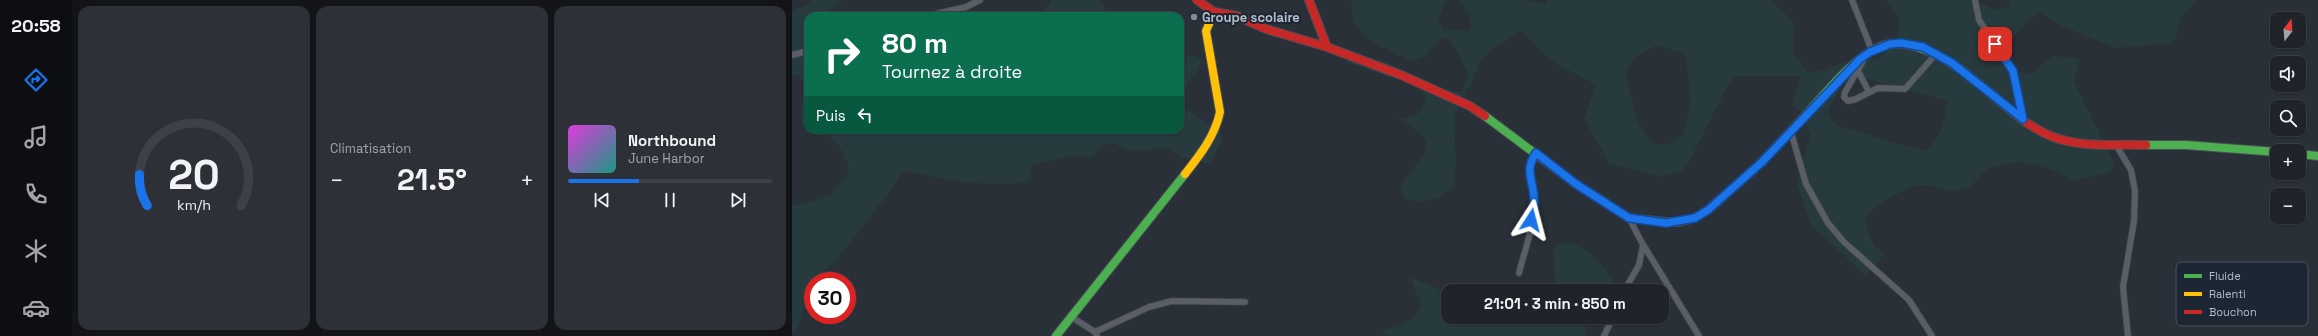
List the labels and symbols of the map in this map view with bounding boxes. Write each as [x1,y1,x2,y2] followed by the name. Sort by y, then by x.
[1202,9,1300,26] place label: Groupe scolaire
[1189,12,1199,22] marker: Groupe scolaire
[2270,12,2306,48] north arrow
[1978,27,2012,61] pin
[1510,199,1552,241] position arrow
[2176,262,2308,326] legend
[2209,269,2241,283] text: Fluide
[804,272,856,324] speed limit sign: 30
[2209,287,2246,301] text: Ralenti
[2209,305,2257,319] text: Bouchon

